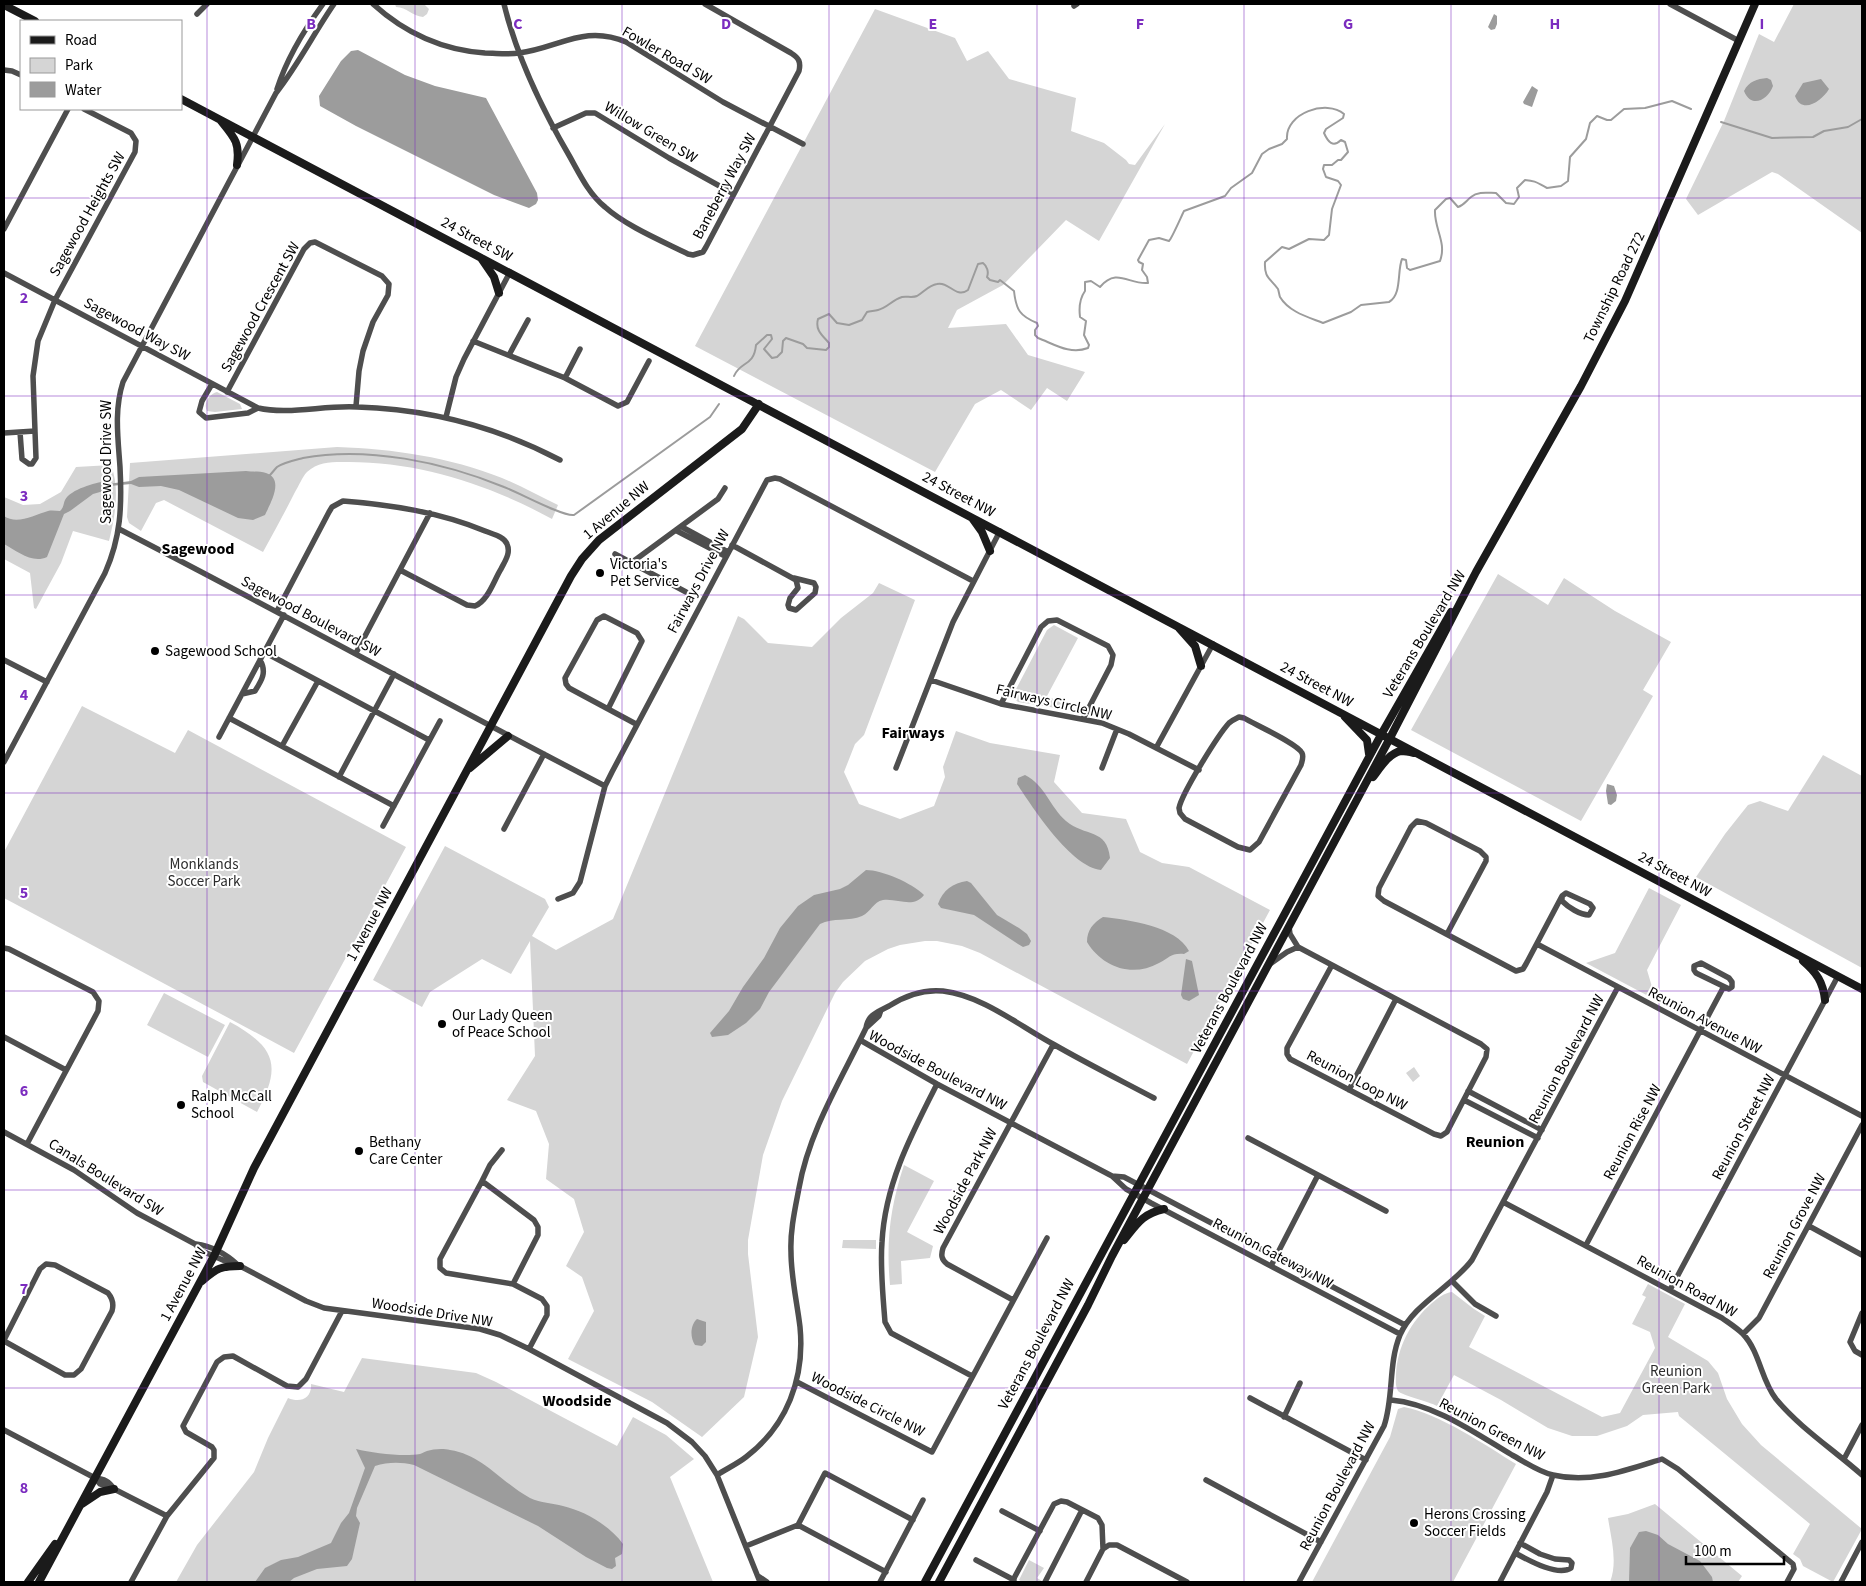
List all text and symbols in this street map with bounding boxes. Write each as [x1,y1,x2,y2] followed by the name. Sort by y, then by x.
[306,13,316,35] text: B
[513,13,523,35] text: C
[721,13,731,35] text: D
[929,13,937,35] text: E
[1136,13,1144,35] text: F
[1343,13,1353,35] text: G
[1550,13,1560,35] text: H
[1760,13,1764,35] text: I
[20,20,182,110] legend
[618,21,716,90] street label: Fowler Road SW
[65,30,97,51] text: Road
[65,55,94,76] text: Park
[65,80,102,101] text: Water
[600,96,701,169] street label: Willow Green SW
[688,129,761,243] street label: Baneberry Way SW
[44,148,131,280] street label: Sagewood Heights SW
[437,212,516,267] street label: 24 Street SW
[1578,228,1650,346] street label: Township Road 272
[216,238,305,376] street label: Sagewood Crescent SW
[20,287,28,309] text: 2
[80,293,194,366] street label: Sagewood Way SW
[96,400,117,524] street label: Sagewood Drive SW
[919,466,999,523] street label: 24 Street NW
[578,476,654,545] street label: 1 Avenue NW
[20,485,28,507] text: 3
[662,525,735,637] street label: Fairways Drive NW
[162,538,235,560] district label: Sagewood
[610,554,679,592] place label: Victoria's Pet Service
[1378,566,1471,702] street label: Veterans Boulevard NW
[594,567,606,579] marker: Victoria's Pet Service
[237,571,385,662] street label: Sagewood Boulevard SW
[165,641,277,662] place label: Sagewood School
[149,645,161,657] marker: Sagewood School
[1277,656,1357,713] street label: 24 Street NW
[994,679,1114,726] street label: Fairways Circle NW
[20,684,29,706] text: 4
[881,722,945,744] district label: Fairways
[1635,846,1715,903] street label: 24 Street NW
[168,854,241,892] park label: Monklands Soccer Park
[20,882,28,904] text: 5
[341,883,398,965] street label: 1 Avenue NW
[1186,919,1273,1057] street label: Veterans Boulevard NW
[1644,982,1765,1059] street label: Reunion Avenue NW
[1523,991,1610,1128] street label: Reunion Boulevard NW
[452,1005,553,1043] place label: Our Lady Queen of Peace School
[436,1018,448,1030] marker: Our Lady Queen of Peace School
[865,1025,1011,1116] street label: Woodside Boulevard NW
[1303,1045,1411,1116] street label: Reunion Loop NW
[1707,1070,1780,1184] street label: Reunion Street NW
[20,1080,28,1102] text: 6
[1598,1080,1667,1184] street label: Reunion Rise NW
[191,1086,272,1124] place label: Ralph McCall School
[175,1099,187,1111] marker: Ralph McCall School
[929,1124,1002,1238] street label: Woodside Park NW
[1466,1131,1524,1153] district label: Reunion
[369,1132,443,1170] place label: Bethany Care Center
[44,1134,167,1221] street label: Canals Boulevard SW
[353,1145,365,1157] marker: Bethany Care Center
[1758,1170,1831,1283] street label: Reunion Grove NW
[1209,1213,1337,1294] street label: Reunion Gateway NW
[155,1243,212,1325] street label: 1 Avenue NW
[1633,1250,1741,1323] street label: Reunion Road NW
[993,1275,1080,1413] street label: Veterans Boulevard NW
[20,1278,28,1300] text: 7
[370,1293,494,1332] street label: Woodside Drive NW
[1642,1361,1711,1399] park label: Reunion Green Park
[807,1367,928,1442] street label: Woodside Circle NW
[543,1390,611,1412] district label: Woodside
[1435,1393,1549,1466] street label: Reunion Green NW
[1294,1418,1381,1555] street label: Reunion Boulevard NW
[20,1477,28,1499] text: 8
[1424,1504,1526,1542] place label: Herons Crossing Soccer Fields
[1408,1517,1420,1529] marker: Herons Crossing Soccer Fields
[1686,1534,1784,1566] scale bar
[1694,1541,1732,1562] text: 100 m

